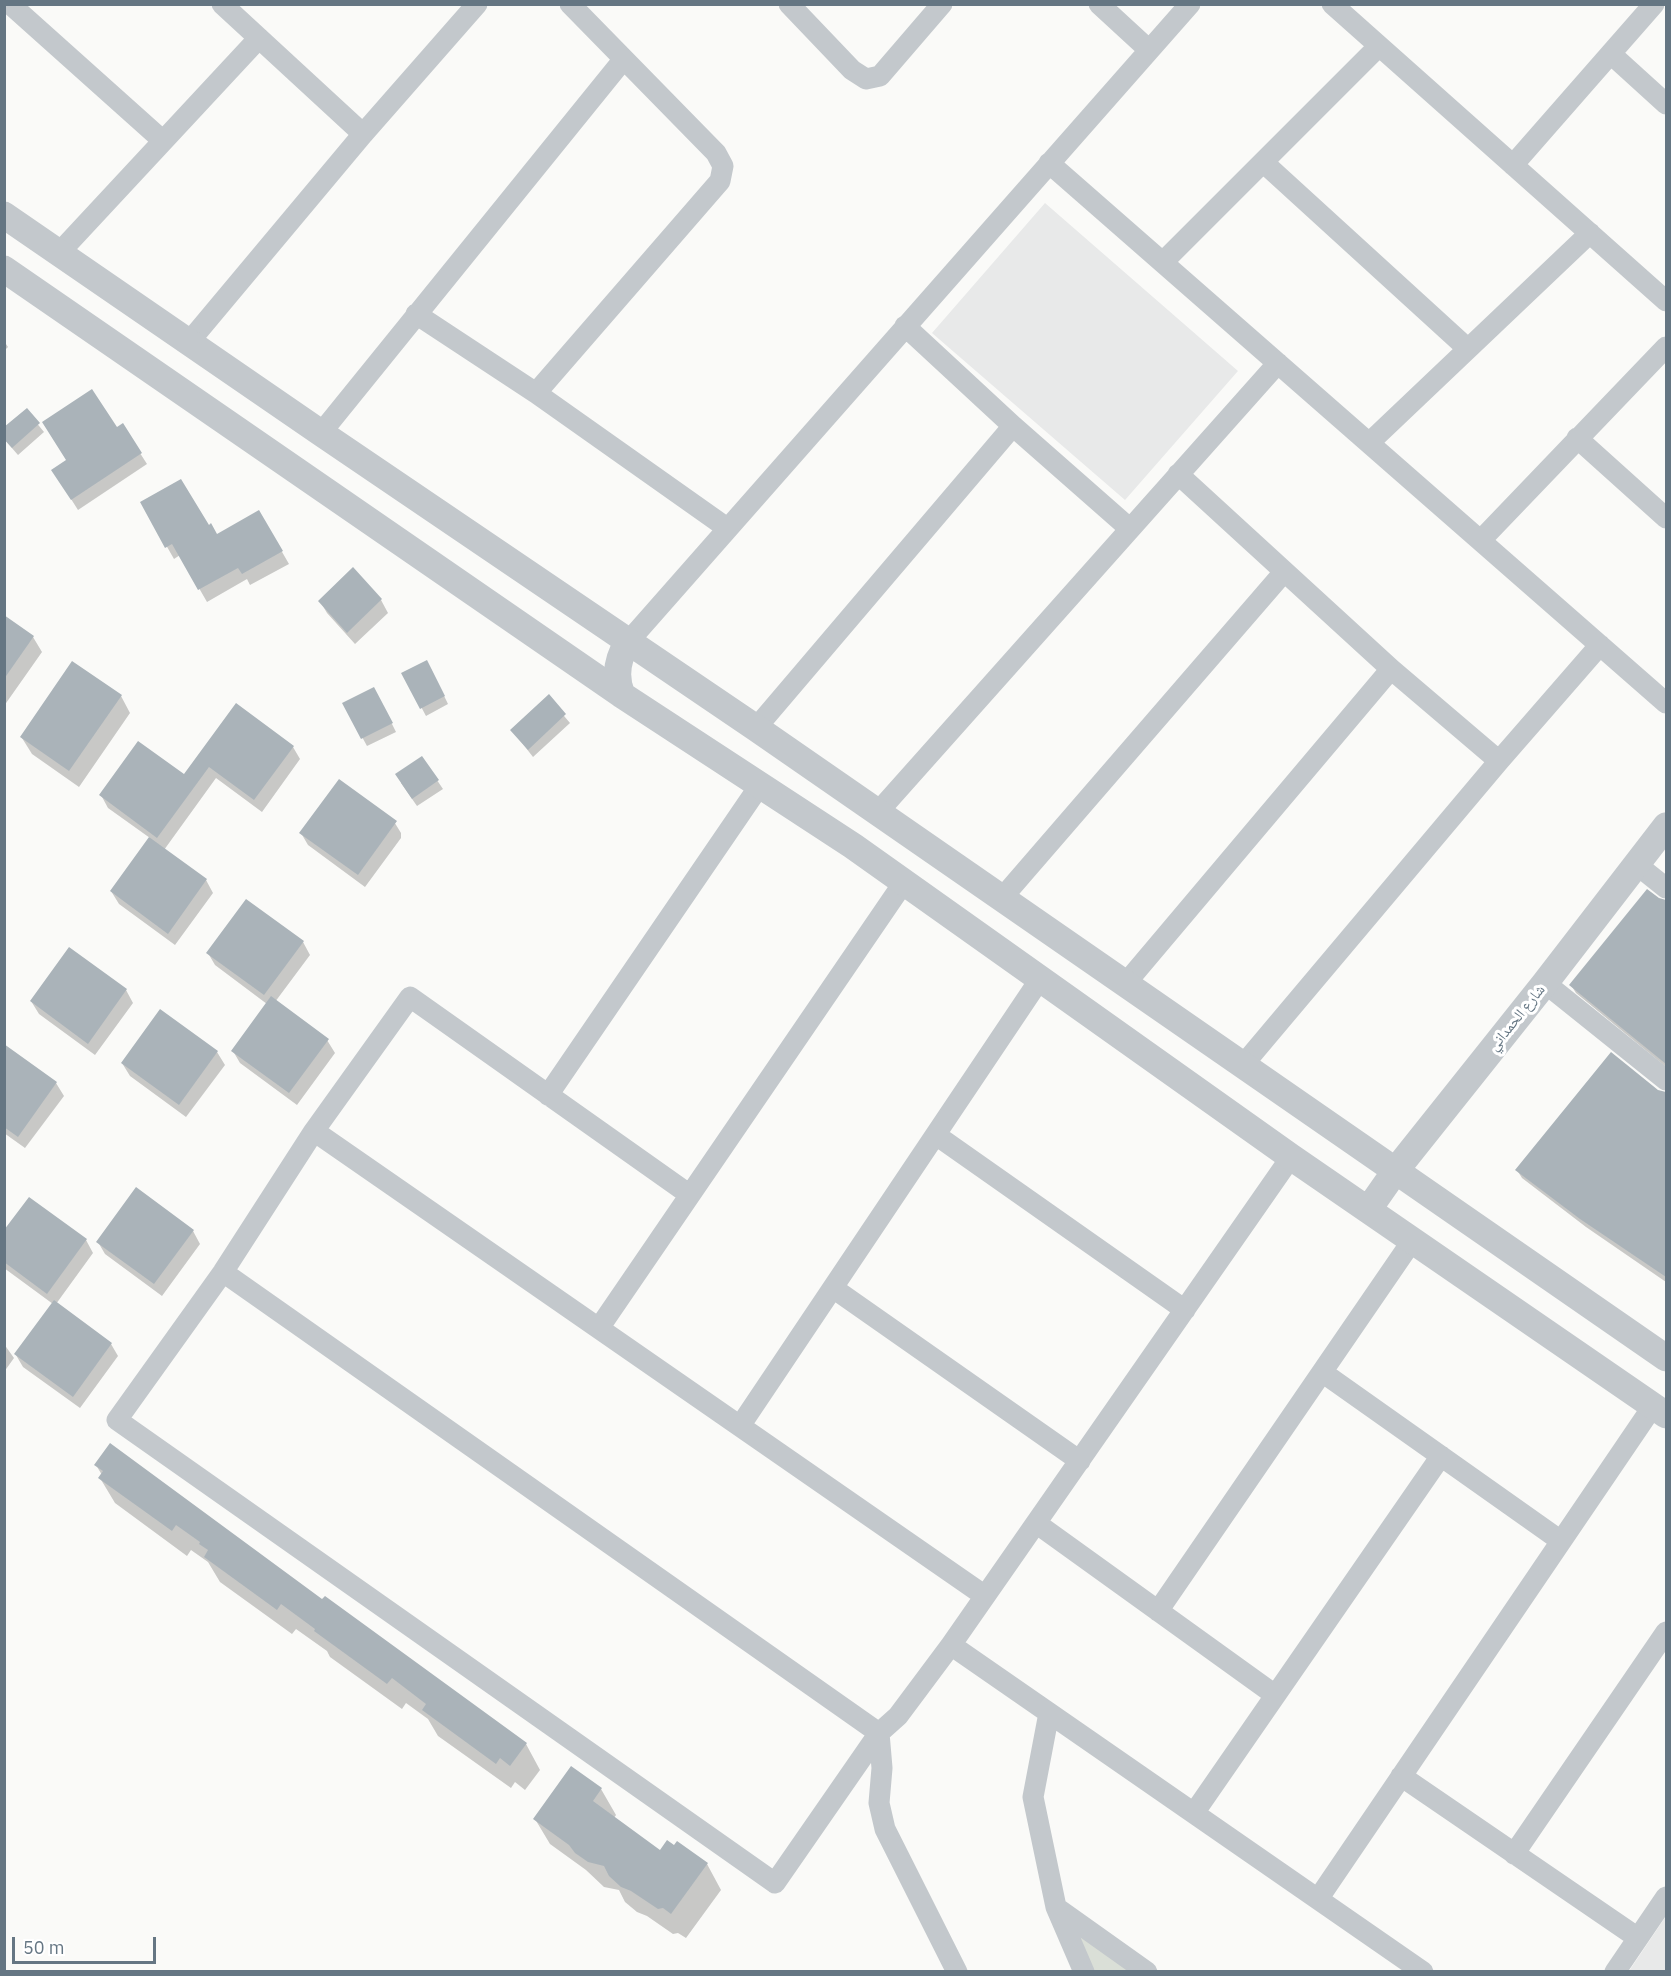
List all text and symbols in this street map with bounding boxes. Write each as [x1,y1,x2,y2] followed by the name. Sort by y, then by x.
[1485,981,1549,1055] street label: شارع الحمداني
[15,1925,159,1963] scale bar
[23,1936,65,1959] text: 50 m

